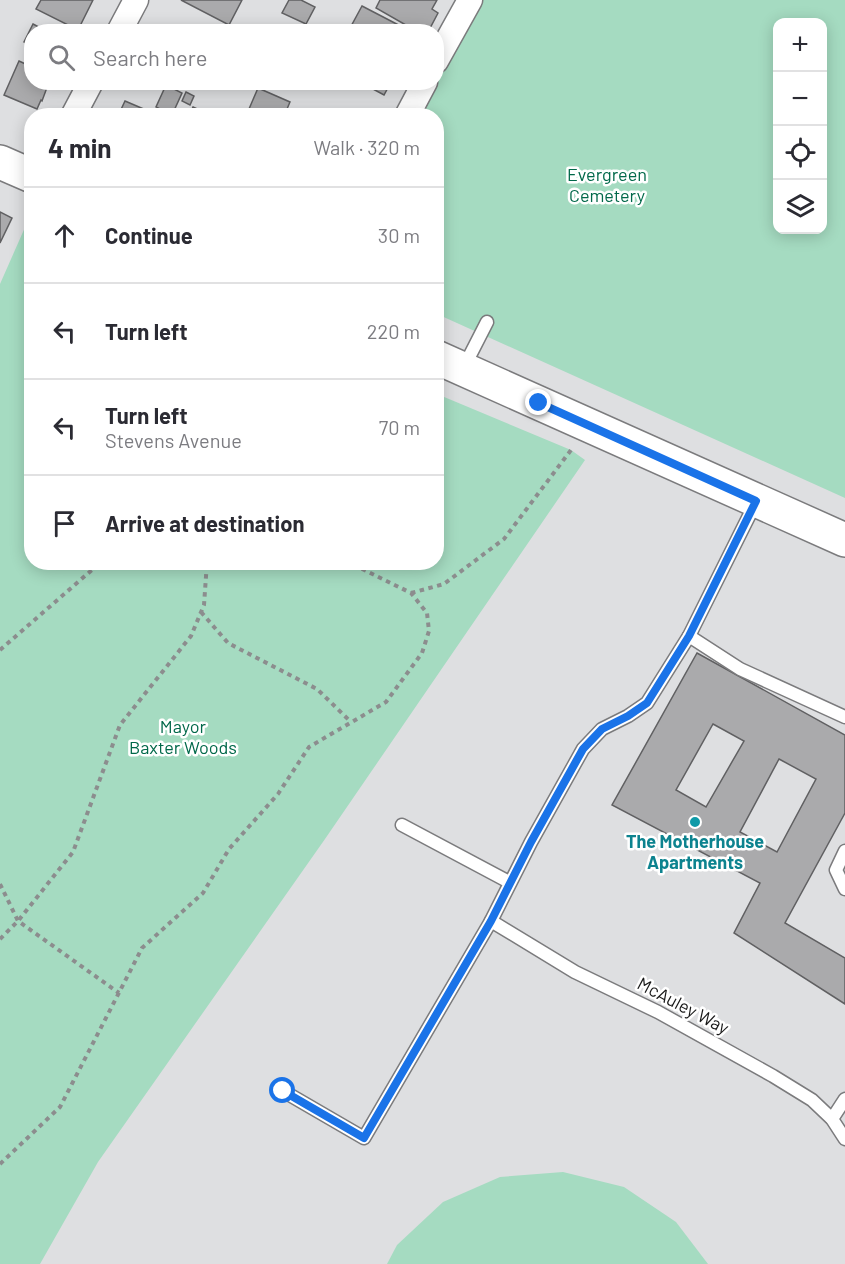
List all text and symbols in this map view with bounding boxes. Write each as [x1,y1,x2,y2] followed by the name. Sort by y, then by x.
[773,18,827,234] map controls
[773,18,827,72] button: +
[24,24,444,90] search box
[45,41,78,74] icon: search
[93,44,207,70] text: Search here
[773,72,827,126] button: −
[773,126,827,180] button: locate
[48,132,112,163] text: 4 min
[313,135,420,159] text: Walk · 320 m
[567,163,647,206] park label: Evergreen Cemetery
[773,180,827,234] button: layers
[48,219,81,252] icon: ahead
[105,222,193,248] text: Continue
[378,223,420,247] text: 30 m
[48,315,81,348] icon: left
[105,318,188,344] text: Turn left
[367,319,420,343] text: 220 m
[525,389,551,415] route end
[105,402,188,428] text: Turn left
[48,411,81,444] icon: left
[379,415,420,439] text: 70 m
[105,428,242,452] text: Stevens Avenue
[48,507,81,540] icon: arrive
[105,510,304,536] text: Arrive at destination
[129,715,237,758] park label: Mayor Baxter Woods
[688,815,702,829] marker: The Motherhouse Apartments
[626,830,764,873] place label: The Motherhouse Apartments
[634,972,733,1038] street label: McAuley Way
[269,1077,295,1103] route start

